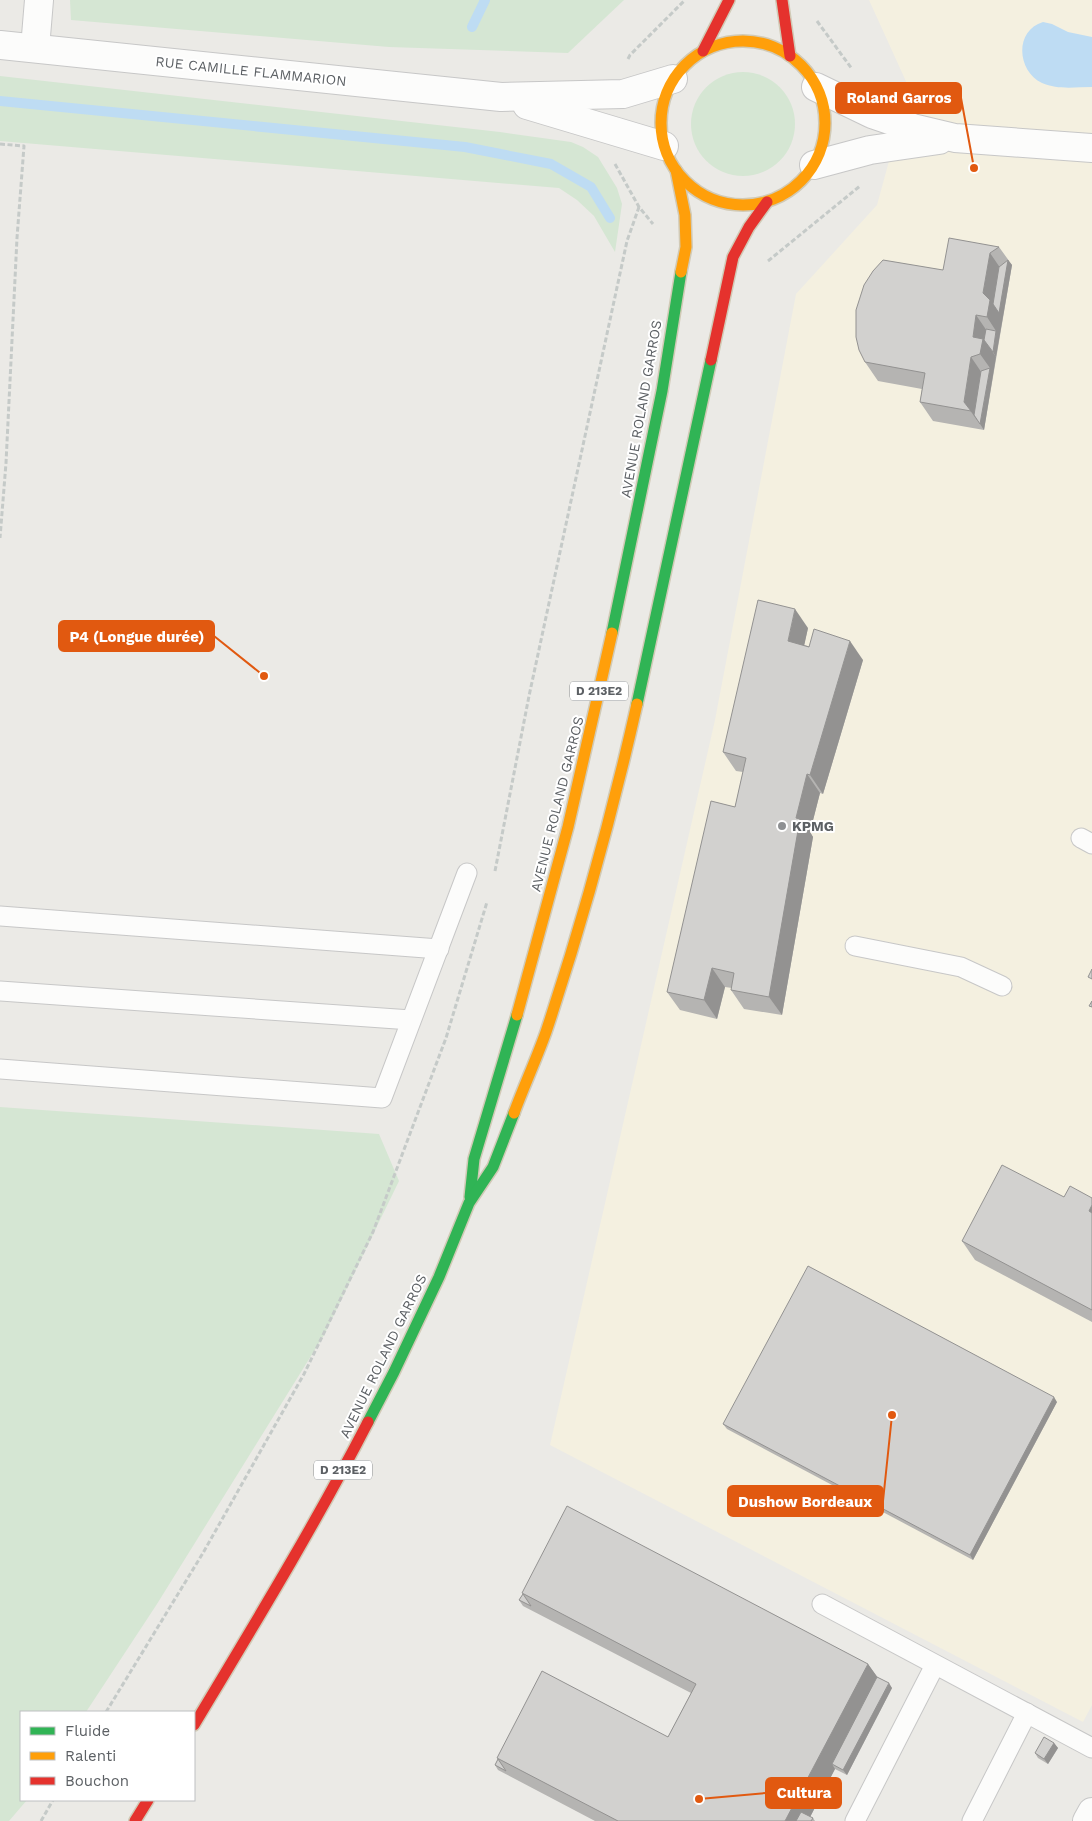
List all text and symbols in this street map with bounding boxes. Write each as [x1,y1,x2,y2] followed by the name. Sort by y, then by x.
[155,53,347,89] street label: RUE CAMILLE FLAMMARION
[836,83,961,113] callout: Roland Garros
[846,89,952,107] text: Roland Garros
[617,319,665,499] street label: AVENUE ROLAND GARROS
[59,621,214,651] callout: P4 (Longue durée)
[70,628,204,646] text: P4 (Longue durée)
[570,681,628,700] road number: D 213E2
[527,715,587,893] street label: AVENUE ROLAND GARROS
[792,818,834,834] place label: KPMG
[776,820,788,832] marker: KPMG
[336,1272,430,1440] street label: AVENUE ROLAND GARROS
[314,1460,372,1480] road number: D 213E2
[728,1486,883,1516] callout: Dushow Bordeaux
[738,1493,872,1511] text: Dushow Bordeaux
[20,1711,195,1801] legend
[65,1722,110,1740] text: Fluide
[65,1747,116,1765] text: Ralenti
[65,1772,129,1790] text: Bouchon
[766,1778,841,1808] callout: Cultura
[776,1784,832,1802] text: Cultura

